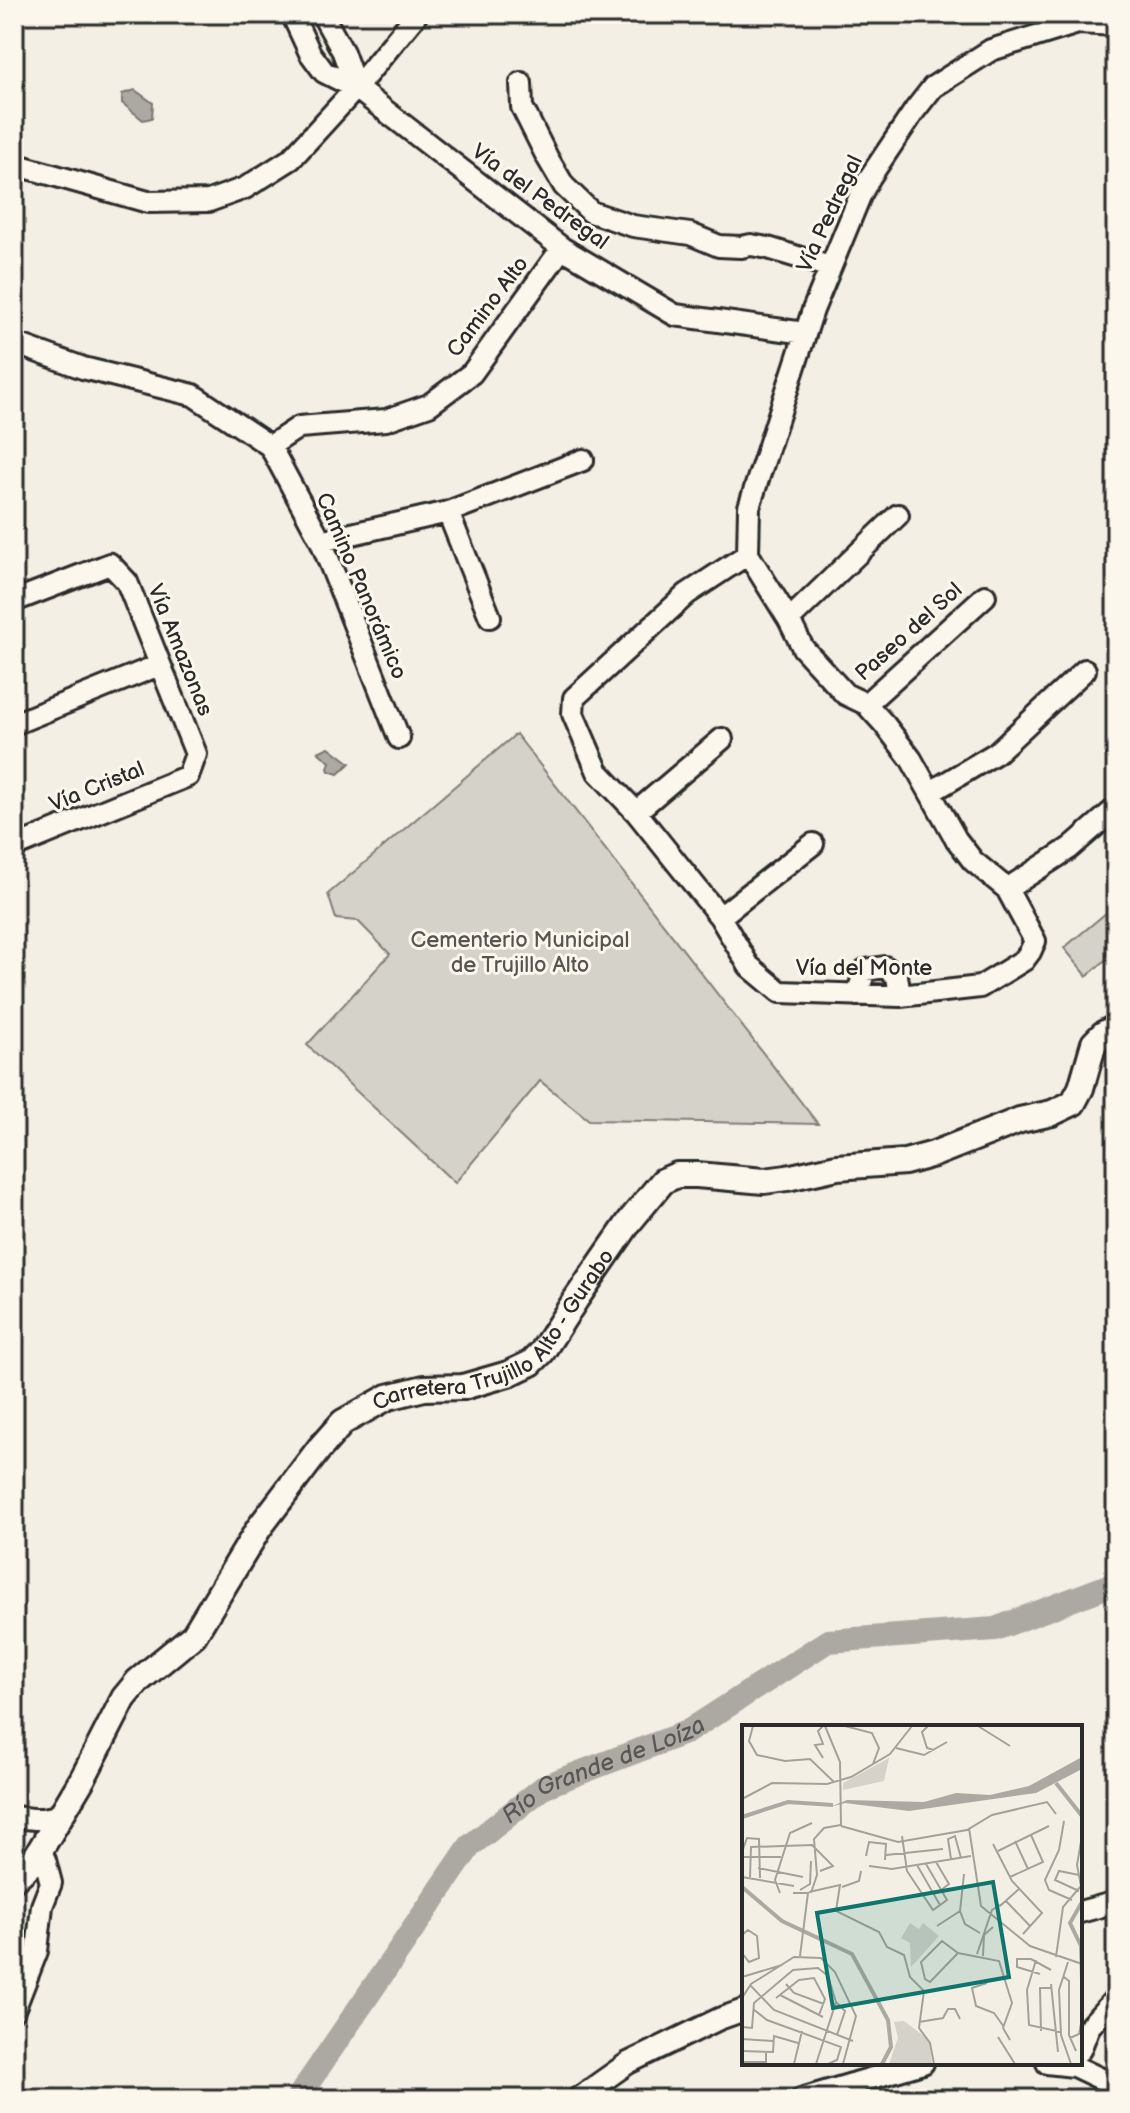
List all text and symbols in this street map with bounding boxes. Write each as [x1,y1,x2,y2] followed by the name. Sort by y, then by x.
[466,138,614,256] street label: Vía del Pedregal
[791,151,869,277] street label: Vía Pedregal
[441,251,535,363] street label: Camino Alto
[309,489,413,683] street label: Camino Panorámico
[850,577,968,687] street label: Paseo del Sol
[141,580,219,720] street label: Vía Amazonas
[45,756,149,818] street label: Vía Cristal
[411,927,629,979] park label: Cementerio Municipal de Trujillo Alto
[796,955,932,982] street label: Vía del Monte
[367,1244,620,1417] street label: Carretera Trujillo Alto - Gurabo
[496,1710,710,1829] water label: Río Grande de Loíza
[742,1725,1082,2065] inset map

